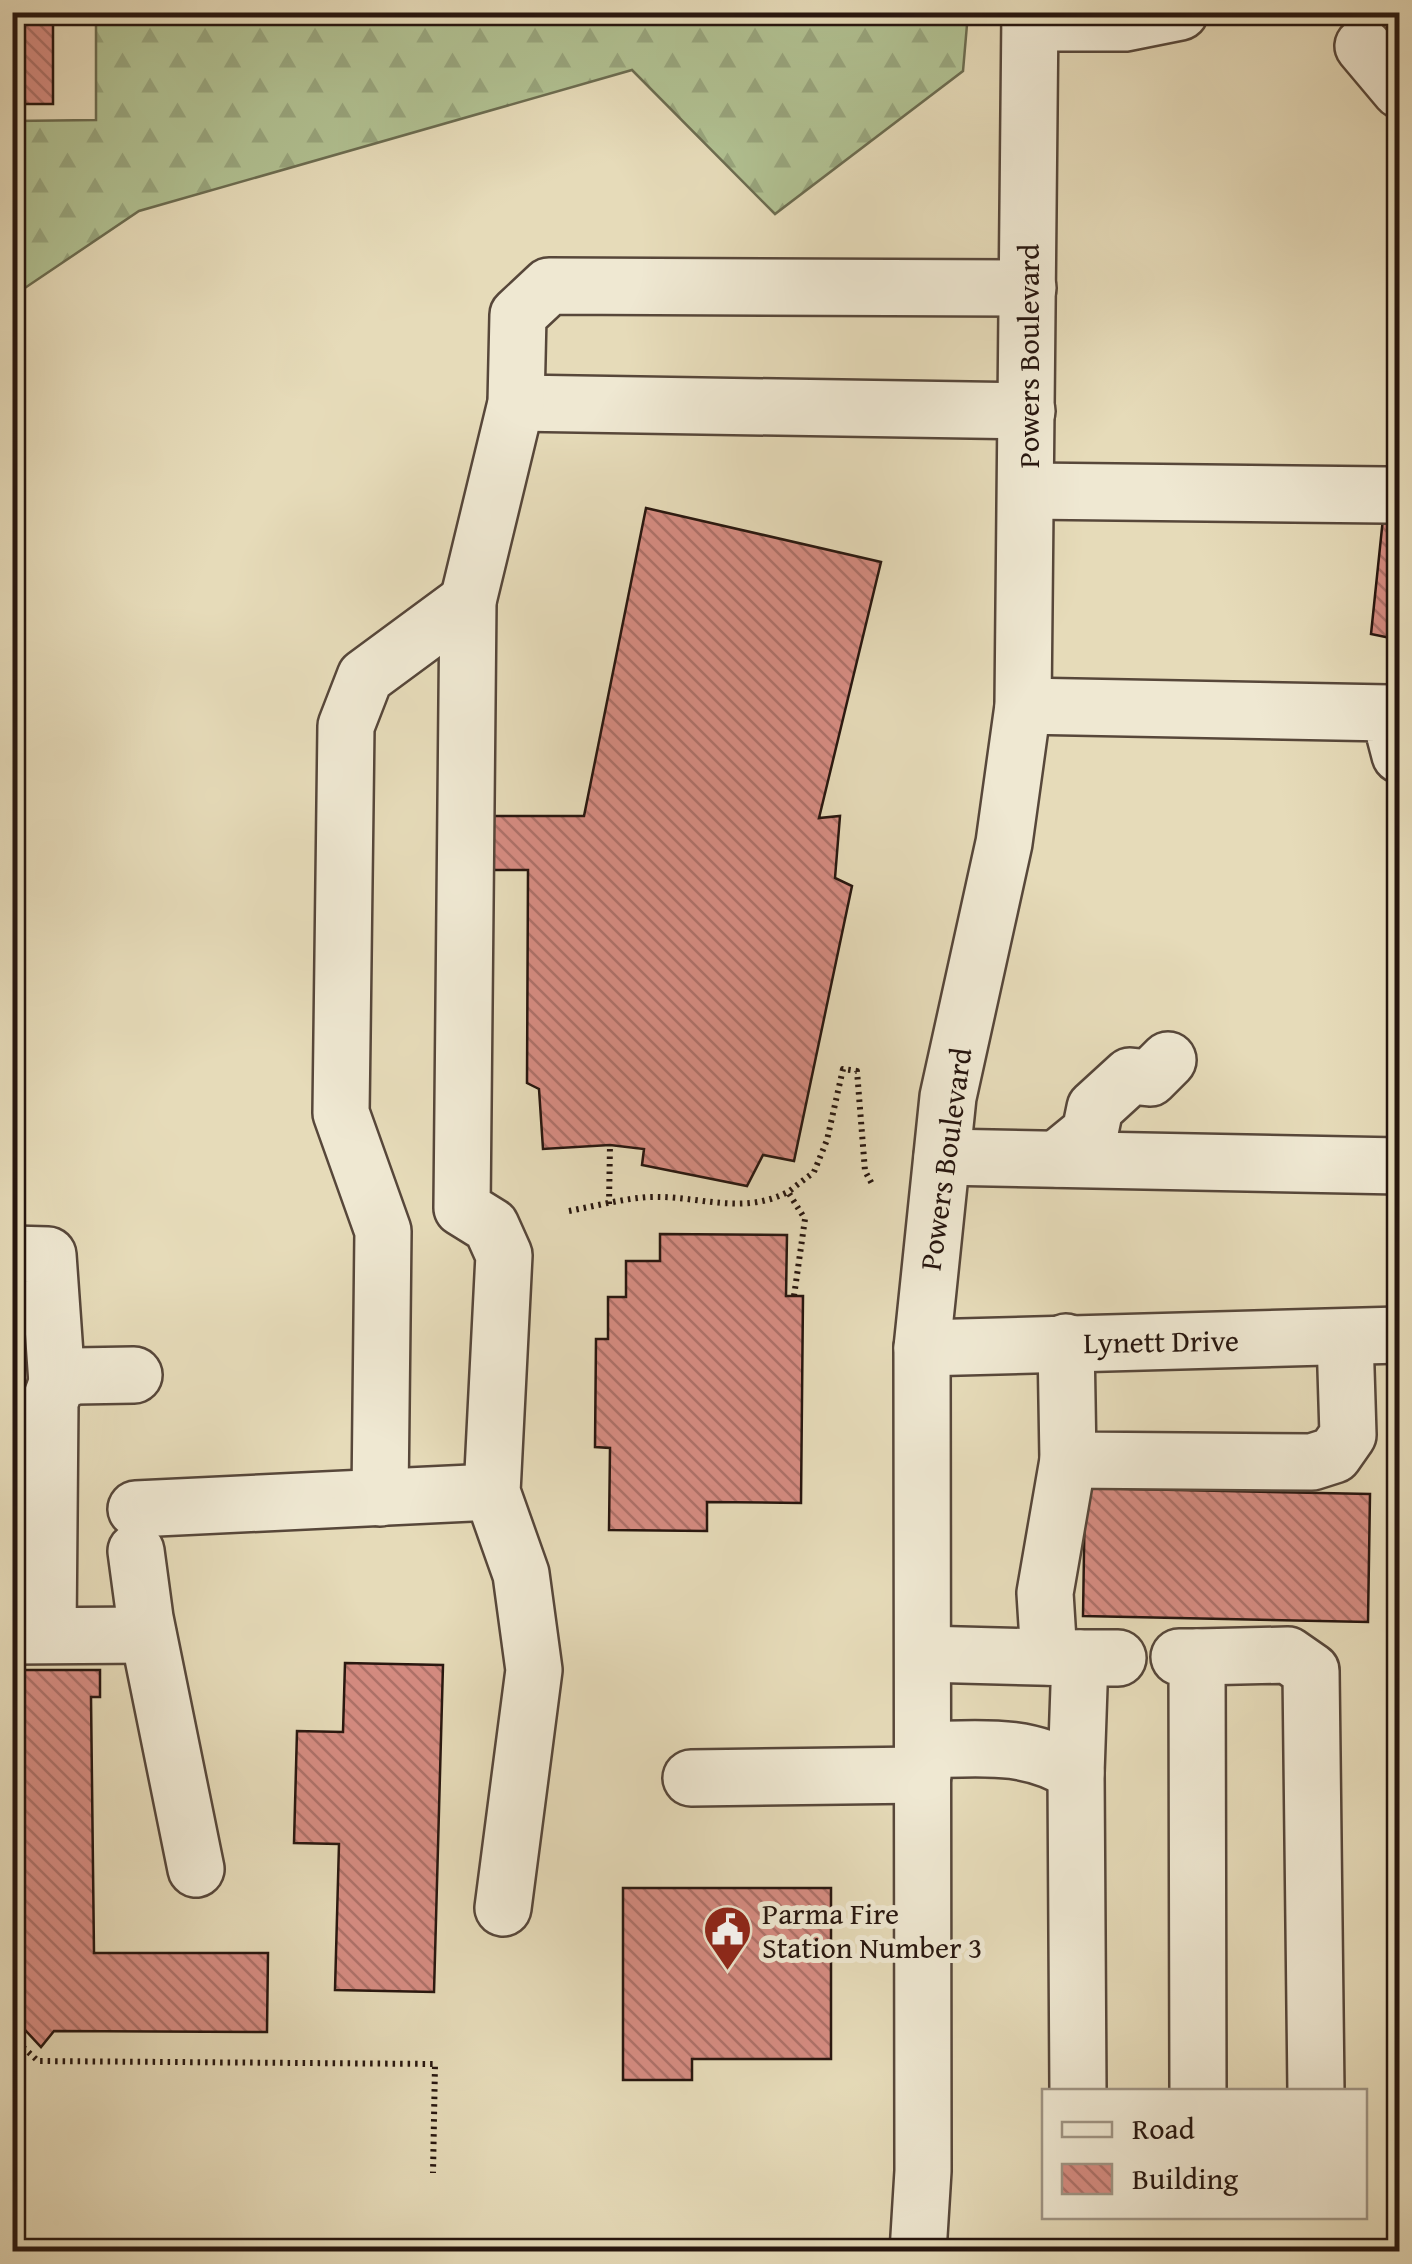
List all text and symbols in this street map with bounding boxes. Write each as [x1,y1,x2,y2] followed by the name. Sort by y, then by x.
[1006,244,1050,468] street label: Powers Boulevard
[908,1045,982,1273] street label: Powers Boulevard
[1083,1318,1239,1364] street label: Lynett Drive
[762,1891,983,1969] place label: Parma Fire Station Number 3
[701,1904,753,1972] public building icon: Parma Fire Station Number 3
[1042,2089,1367,2219] legend
[1132,2106,1195,2150] text: Road
[1132,2156,1238,2200] text: Building

